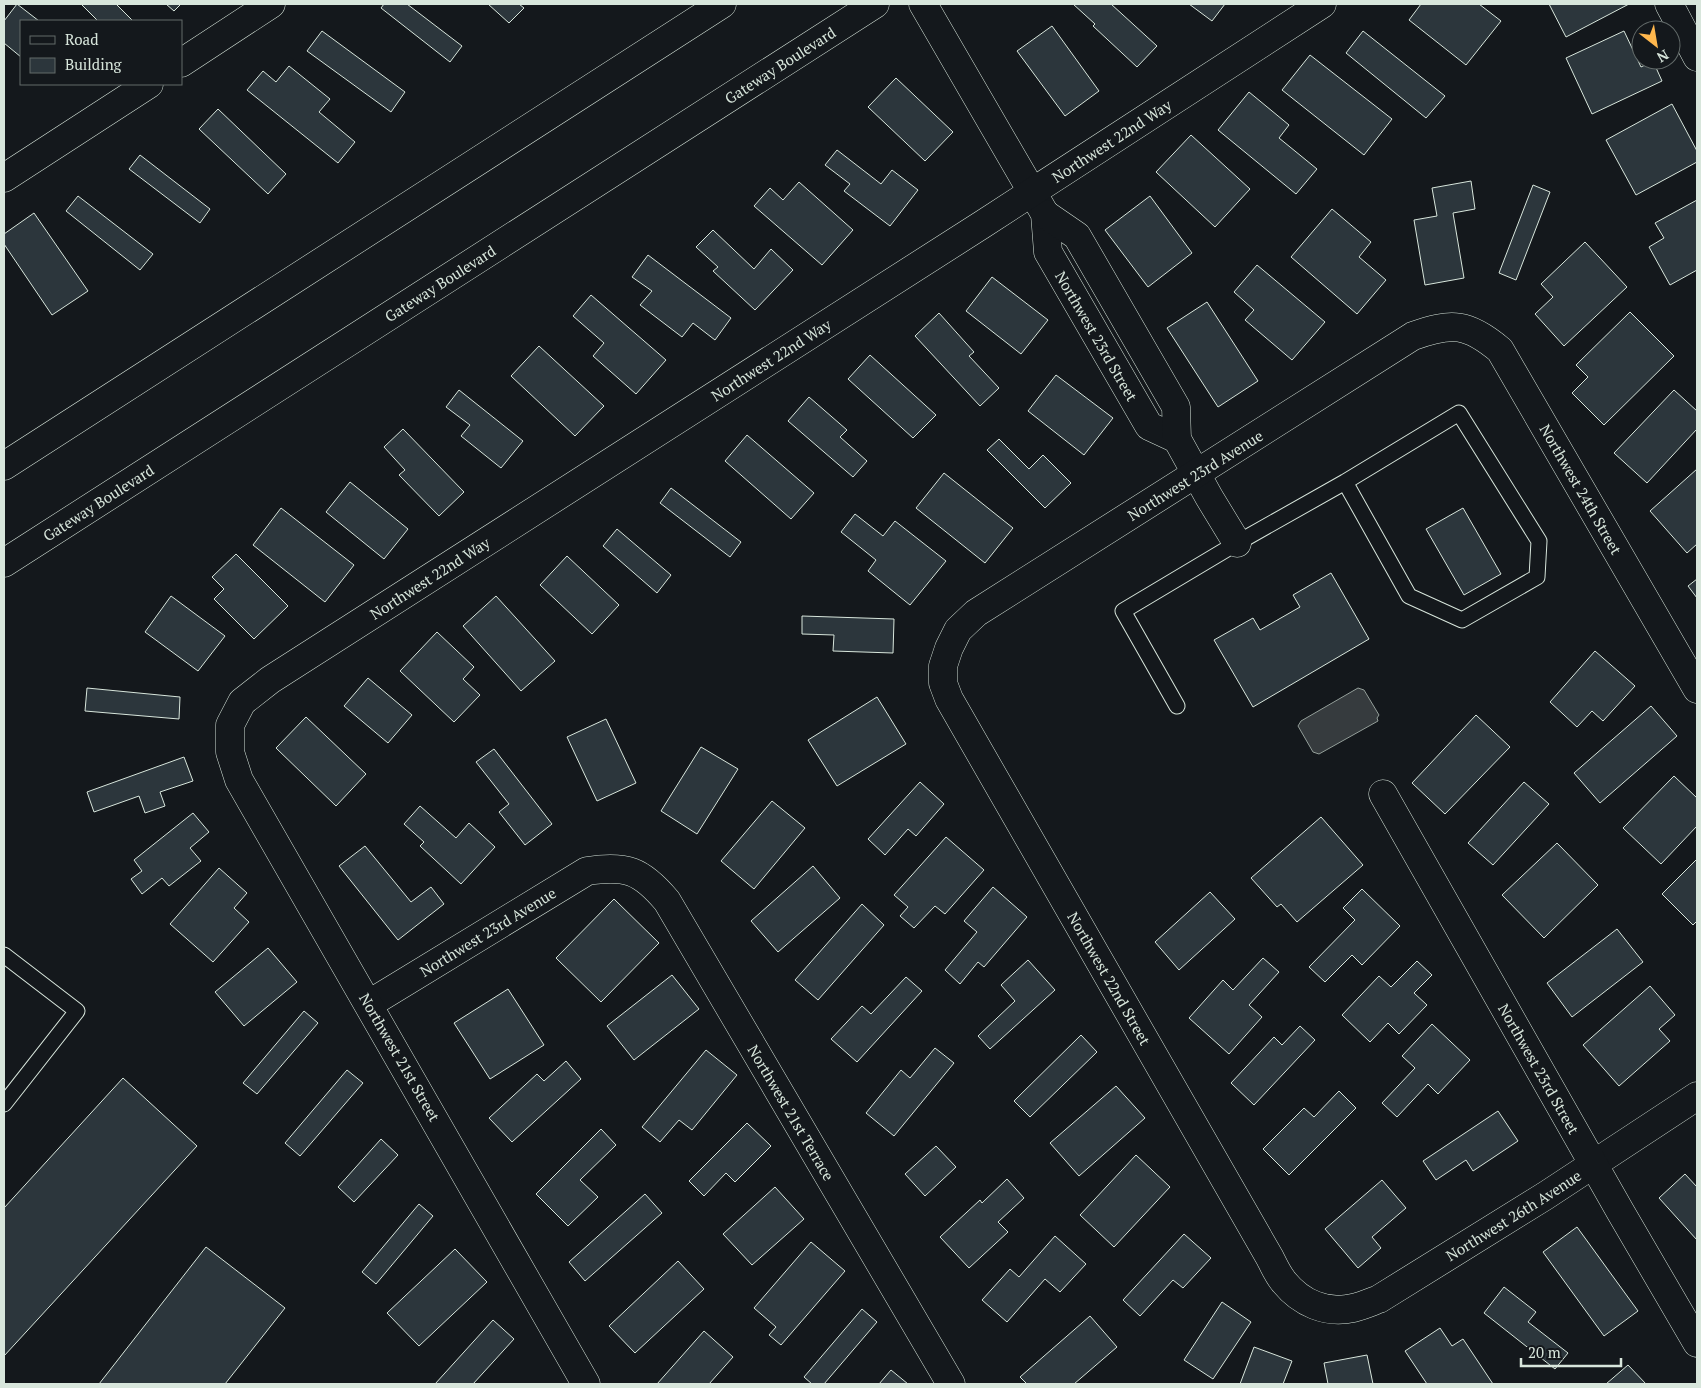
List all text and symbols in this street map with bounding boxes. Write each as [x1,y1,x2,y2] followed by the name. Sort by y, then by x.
[20,20,182,85] legend
[1631,20,1681,70] north arrow
[721,22,839,108] street label: Gateway Boulevard
[65,29,98,49] text: Road
[1653,46,1672,68] text: N
[65,54,123,74] text: Building
[1048,94,1175,187] street label: Northwest 22nd Way
[381,240,499,326] street label: Gateway Boulevard
[1051,267,1143,405] street label: Northwest 23rd Street
[707,314,835,405] street label: Northwest 22nd Way
[1535,420,1627,558] street label: Northwest 24th Street
[1124,425,1266,525] street label: Northwest 23rd Avenue
[39,460,158,545] street label: Gateway Boulevard
[366,532,494,624] street label: Northwest 22nd Way
[416,882,559,981] street label: Northwest 23rd Avenue
[1063,908,1156,1049] street label: Northwest 22nd Street
[355,989,445,1125] street label: Northwest 21st Street
[1494,1000,1584,1138] street label: Northwest 23rd Street
[744,1041,839,1184] street label: Northwest 21st Terrace
[1442,1165,1585,1265] street label: Northwest 26th Avenue
[1521,1336,1621,1368] scale bar
[1528,1342,1561,1362] text: 20 m

